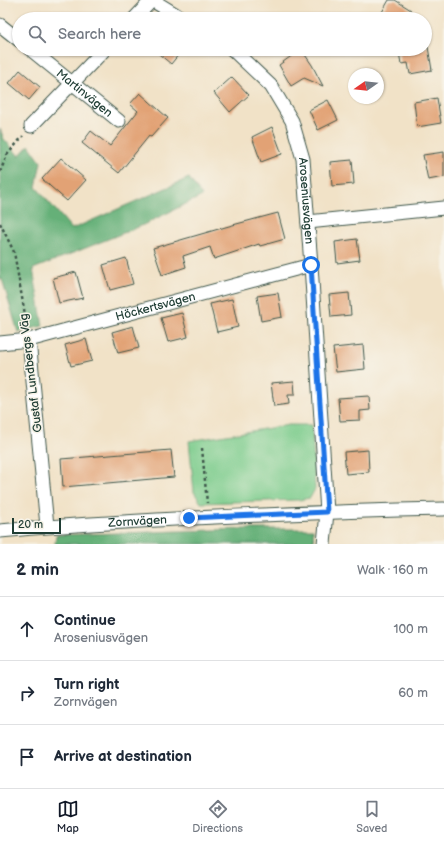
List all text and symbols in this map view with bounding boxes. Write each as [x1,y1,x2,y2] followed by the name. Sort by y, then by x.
[12,12,432,56] search box
[26,23,48,45] icon: search
[58,25,141,44] text: Search here
[53,66,116,120] street label: Martinvägen
[348,68,384,104] north arrow
[295,157,317,245] street label: Aroseniusvägen
[302,256,320,274] route start
[114,289,197,324] street label: Höckertsvägen
[16,313,46,433] street label: Gustaf Lundbergs Väg
[180,509,198,527] route end
[107,512,168,530] street label: Zornvägen
[12,516,61,535] scale bar
[18,518,43,531] text: 20 m
[16,560,59,580] text: 2 min
[357,562,428,578] text: Walk · 160 m
[54,611,116,630] text: Continue
[16,618,38,640] icon: ahead
[393,621,428,637] text: 100 m
[54,630,148,646] text: Aroseniusvägen
[54,675,119,694] text: Turn right
[16,682,38,704] icon: right
[398,685,428,701] text: 60 m
[54,694,117,710] text: Zornvägen
[16,746,38,768] icon: arrive
[54,747,192,766] text: Arrive at destination
[57,798,79,835] tab: Map
[192,798,243,835] tab: Directions
[356,798,387,835] tab: Saved

